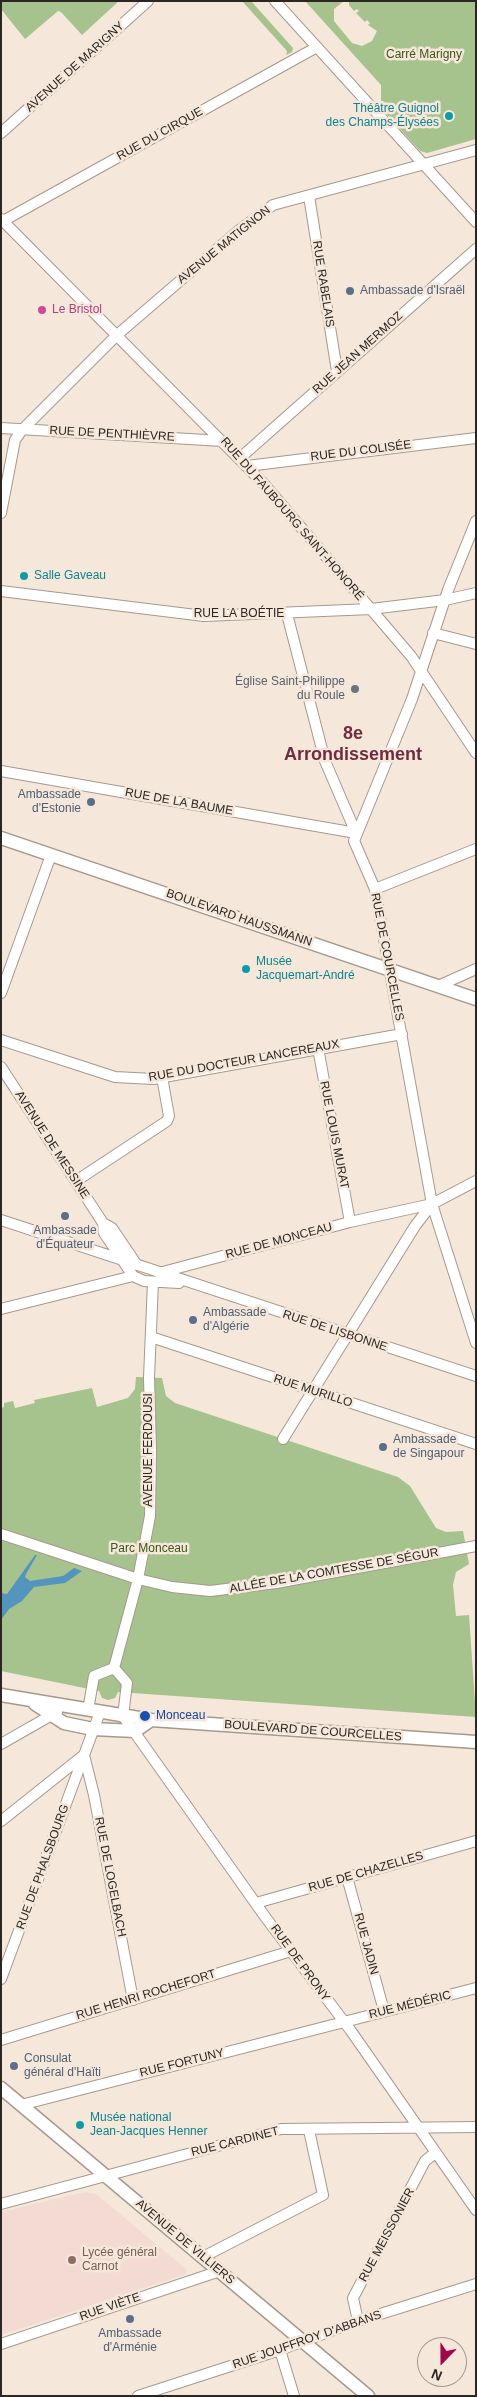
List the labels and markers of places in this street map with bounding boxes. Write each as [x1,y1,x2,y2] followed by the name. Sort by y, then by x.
[326,102,439,130] place label: Théâtre Guignol des Champs-Élysées
[443,110,455,122] marker: Théâtre Guignol des Champs-Élysées
[360,284,465,298] place label: Ambassade d'Israël
[344,285,356,297] marker: Ambassade d'Israël
[52,303,102,317] place label: Le Bristol
[36,304,48,316] marker: Le Bristol
[34,569,106,583] place label: Salle Gaveau
[18,570,30,582] marker: Salle Gaveau
[235,675,345,703] place label: Église Saint-Philippe du Roule
[349,683,361,695] marker: Église Saint-Philippe du Roule
[18,788,81,816] place label: Ambassade d'Estonie
[85,796,97,808] marker: Ambassade d'Estonie
[256,955,355,983] place label: Musée Jacquemart-André
[240,963,252,975] marker: Musée Jacquemart-André
[59,1210,71,1222] marker: Ambassade d'Équateur
[33,1224,97,1252] place label: Ambassade d'Équateur
[203,1306,266,1334] place label: Ambassade d'Algérie
[187,1314,199,1326] marker: Ambassade d'Algérie
[393,1433,464,1461] place label: Ambassade de Singapour
[377,1441,389,1453] marker: Ambassade de Singapour
[138,1709,152,1723] marker: Monceau
[156,1709,205,1723] place label: Monceau
[24,2052,101,2080] place label: Consulat général d'Haïti
[8,2060,20,2072] marker: Consulat général d'Haïti
[90,2111,207,2139] place label: Musée national Jean-Jacques Henner
[74,2119,86,2131] marker: Musée national Jean-Jacques Henner
[82,2246,157,2274] place label: Lycée général Carnot
[66,2254,78,2266] marker: Lycée général Carnot
[124,2313,136,2325] marker: Ambassade d'Arménie
[98,2327,162,2355] place label: Ambassade d'Arménie

